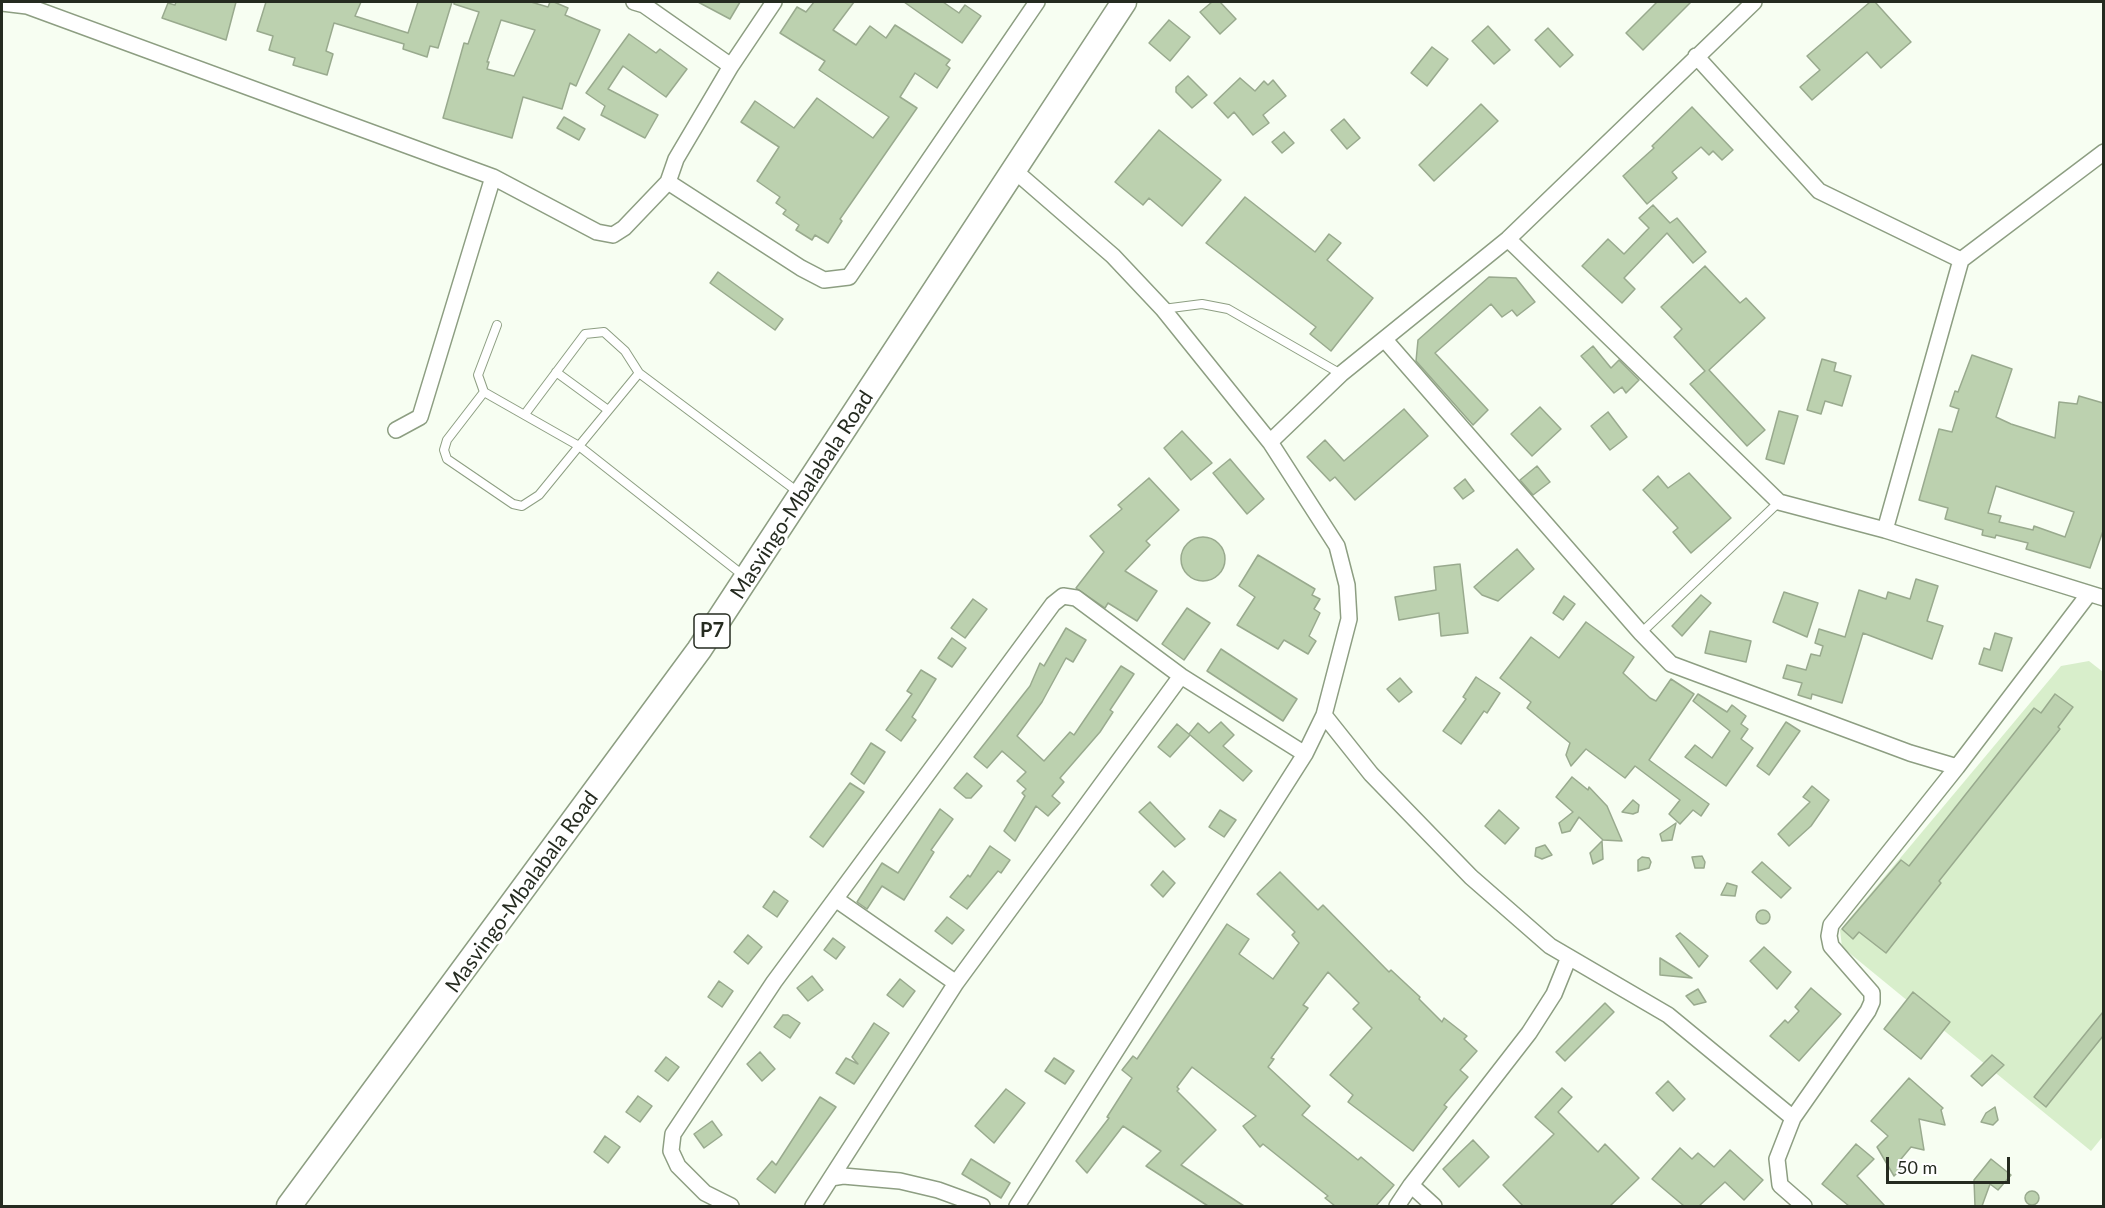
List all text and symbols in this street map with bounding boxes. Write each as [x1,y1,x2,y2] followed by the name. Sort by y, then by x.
[725,386,879,604] street label: Masvingo-Mbalabala Road
[694,614,730,648] road number: P7
[440,786,604,998] street label: Masvingo-Mbalabala Road
[1889,1145,2014,1183] scale bar
[1897,1156,1937,1178] text: 50 m

